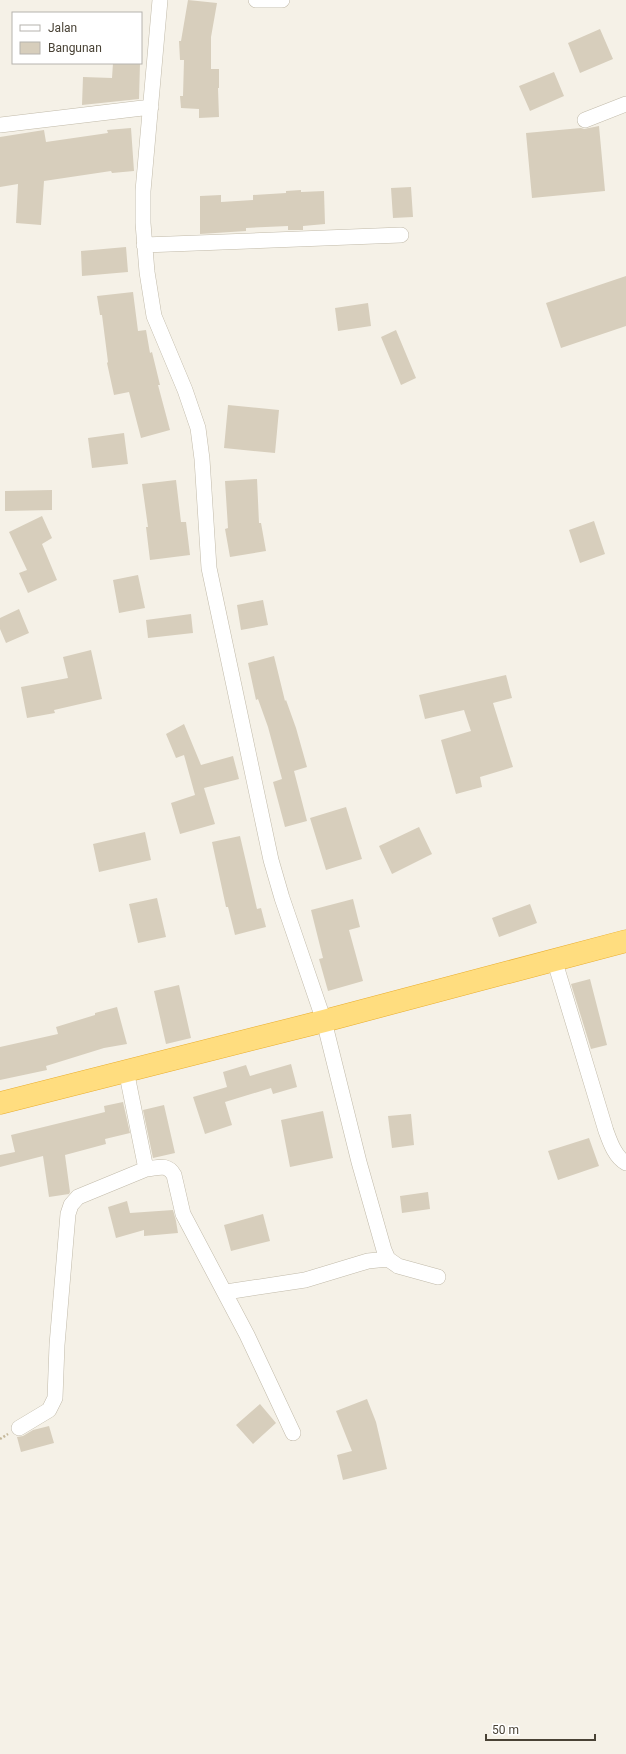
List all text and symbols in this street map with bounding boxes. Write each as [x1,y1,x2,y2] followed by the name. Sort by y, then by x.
[12,12,142,64] legend
[48,21,77,35] text: Jalan
[48,41,102,55] text: Bangunan
[486,1716,595,1742] scale bar
[492,1723,519,1737] text: 50 m

